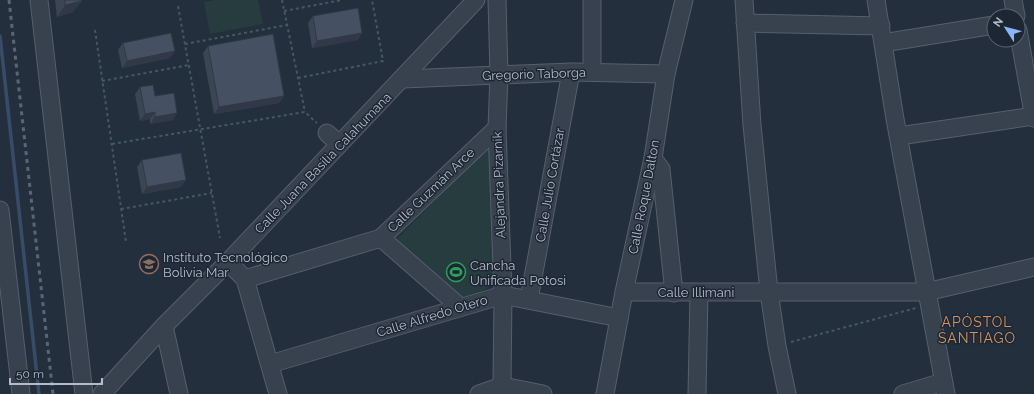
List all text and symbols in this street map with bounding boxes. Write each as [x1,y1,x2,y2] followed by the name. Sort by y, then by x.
[986,8,1026,48] north arrow
[991,15,1006,30] text: N
[482,65,586,83] street label: Gregorio Taborga
[252,89,394,237] street label: Calle Juana Basilia Calahumana
[533,126,568,243] street label: Calle Julio Cortázar
[490,131,508,239] street label: Alejandra Pizarnik
[626,139,662,255] street label: Calle Roque Dalton
[384,144,478,235] street label: Calle Guzmán Arce
[163,250,288,280] place label: Instituto Tecnológico Bolivia Mar
[138,253,160,275] school or university icon: Instituto Tecnológico Bolivia Mar
[470,258,566,288] place label: Cancha Unificada Potosi
[445,261,467,283] sports icon: Cancha Unificada Potosi
[658,285,734,300] street label: Calle Illimani
[375,292,489,340] street label: Calle Alfredo Otero
[938,313,1016,346] district label: APÓSTOL SANTIAGO
[10,360,102,386] scale bar
[16,367,44,381] text: 50 m

